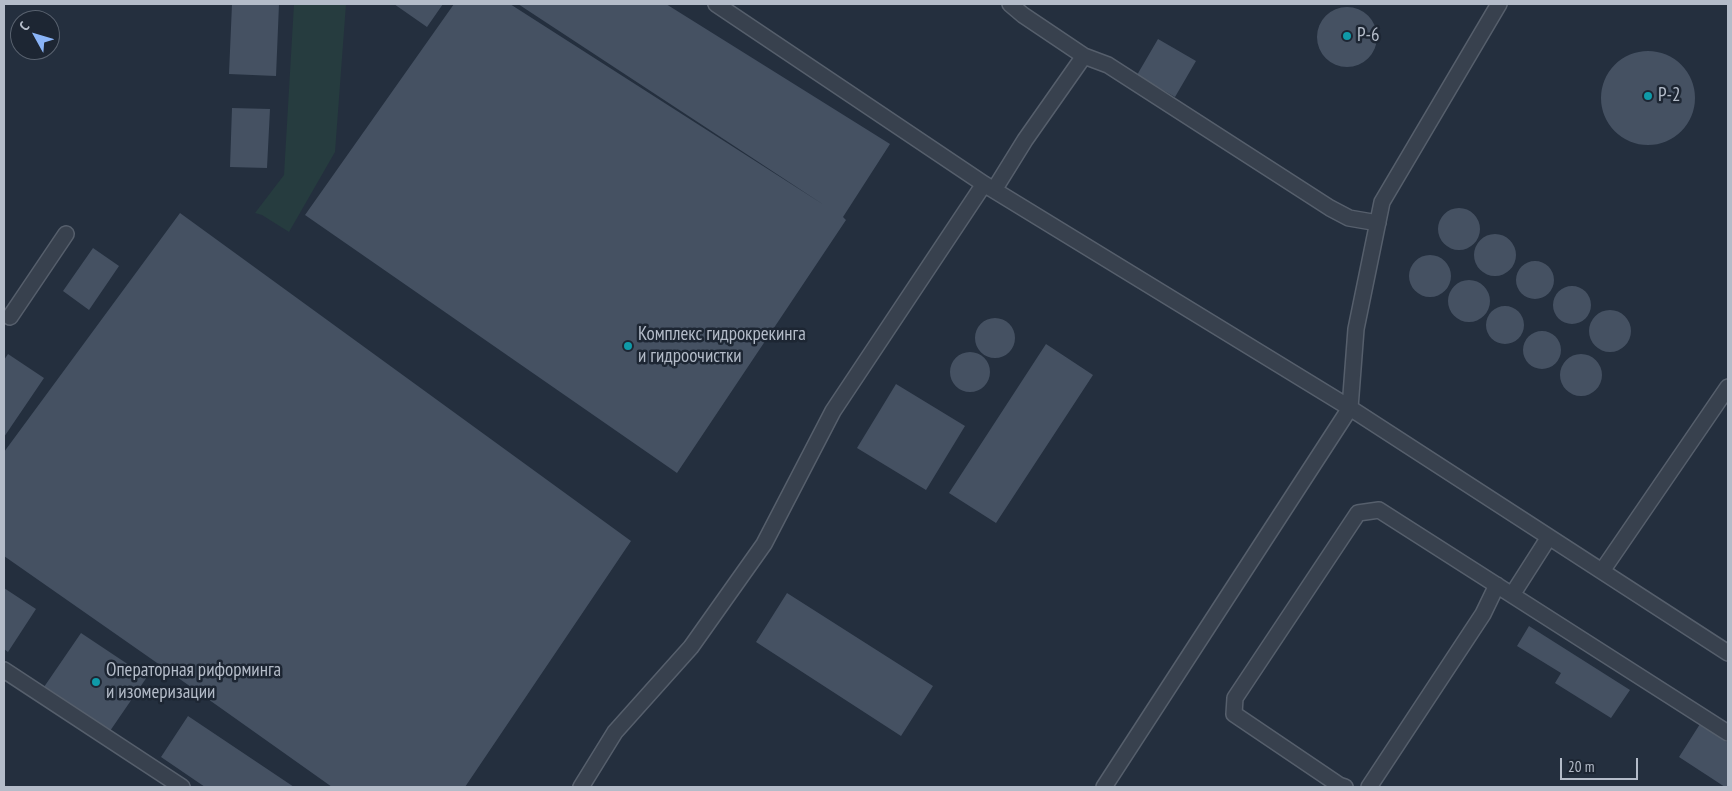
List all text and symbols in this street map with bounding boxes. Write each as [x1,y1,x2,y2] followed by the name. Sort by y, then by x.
[10,10,60,60] north arrow
[15,18,33,34] text: С
[1357,25,1380,47] place label: Р-6
[1341,30,1353,42] marker: Р-6
[1658,85,1681,107] place label: Р-2
[1642,90,1654,102] marker: Р-2
[638,324,806,368] place label: Комплекс гидрокрекинга и гидроочистки
[622,340,634,352] marker: Комплекс гидрокрекинга и гидроочистки
[106,660,281,704] place label: Операторная риформинга и изомеризации
[90,676,102,688] marker: Операторная риформинга и изомеризации
[1562,748,1640,780] scale bar
[1568,757,1594,776] text: 20 m

